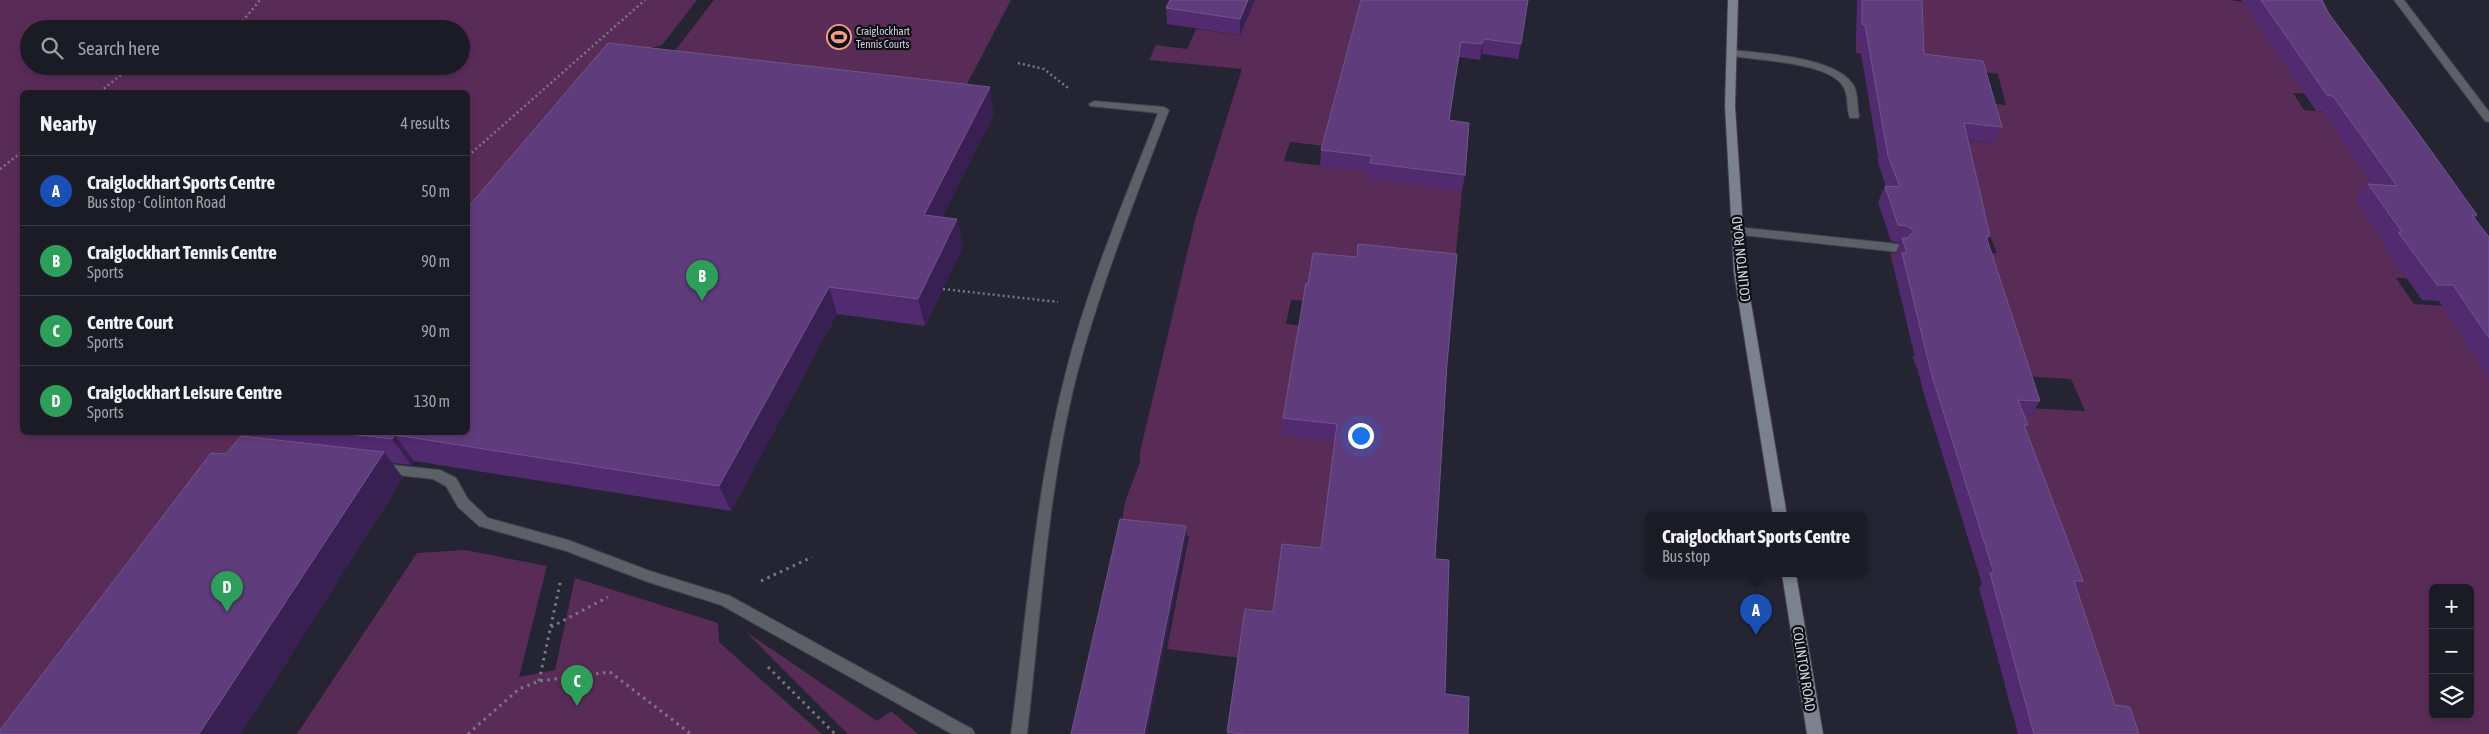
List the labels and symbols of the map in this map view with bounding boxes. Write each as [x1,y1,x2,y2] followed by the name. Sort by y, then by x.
[826,24,852,50] sports icon: Craiglockhart Tennis Courts
[856,25,910,50] place label: Craiglockhart Tennis Courts
[1729,216,1753,302] street label: COLINTON ROAD
[686,260,718,301] pin: B
[1348,423,1374,449] your location
[211,571,243,612] pin: D
[1740,594,1772,635] pin: A
[1789,626,1819,713] street label: COLINTON ROAD
[561,665,593,706] pin: C

